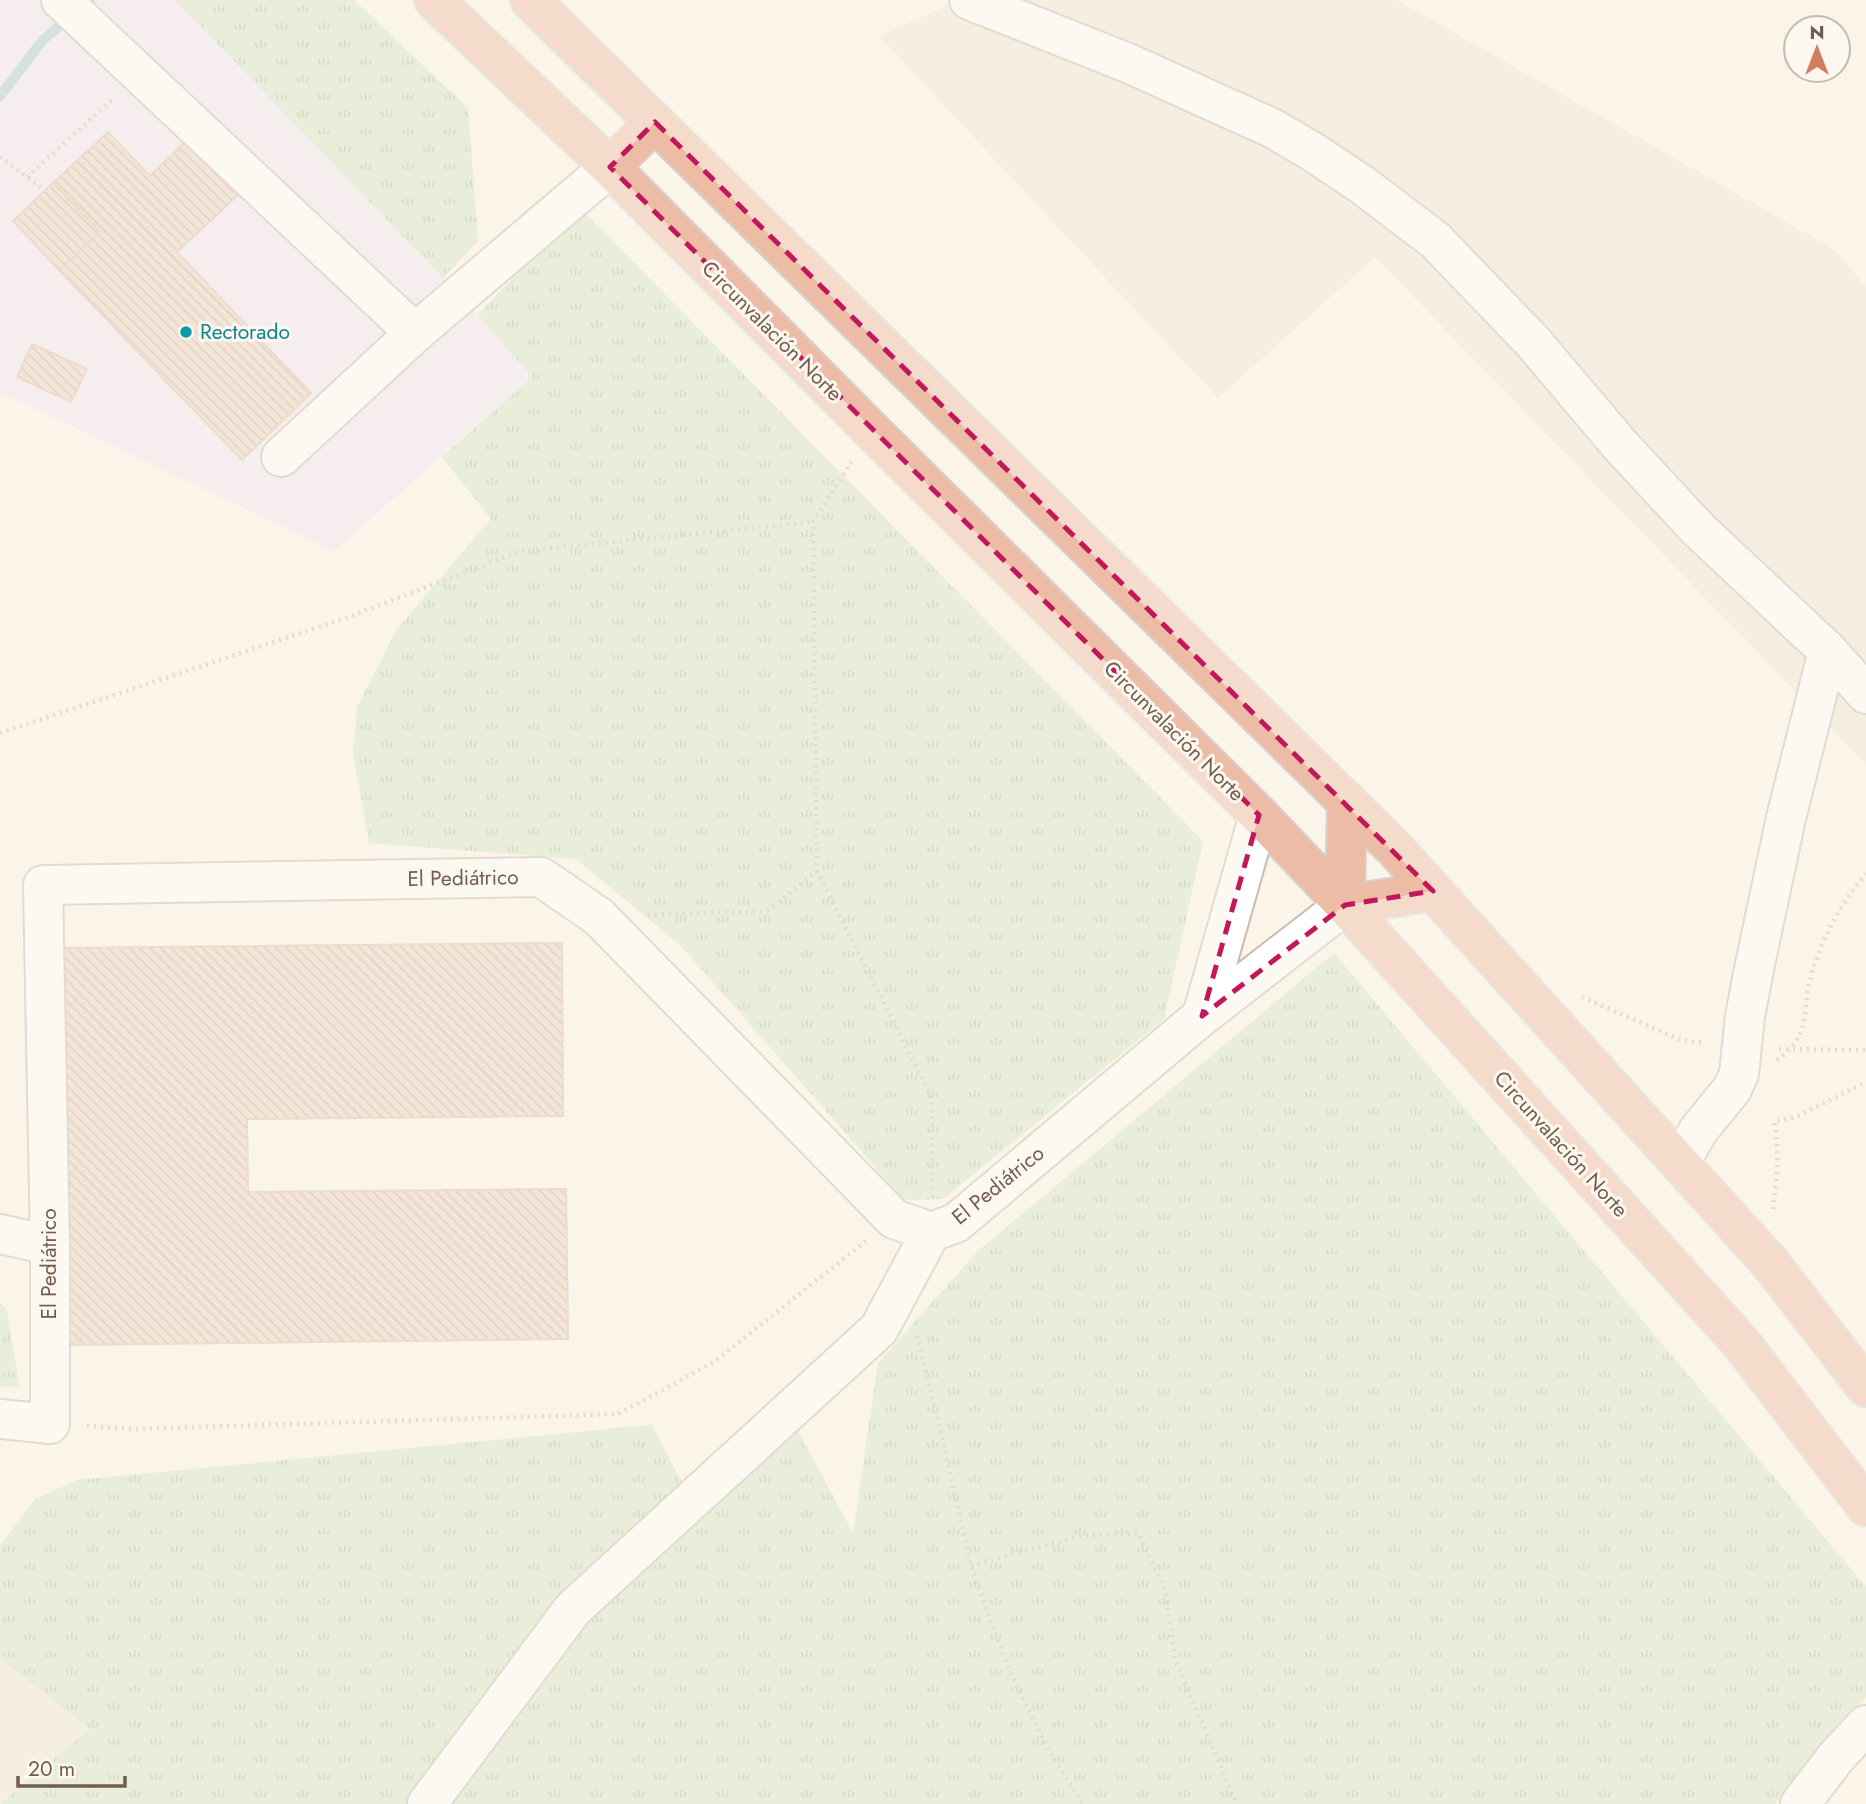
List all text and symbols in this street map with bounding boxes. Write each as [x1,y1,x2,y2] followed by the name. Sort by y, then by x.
[1782,14,1852,84] north arrow
[1809,19,1825,46] text: N
[695,254,849,408] street label: Circunvalación Norte
[200,317,290,347] place label: Rectorado
[178,324,194,340] marker: Rectorado
[1097,654,1251,808] street label: Circunvalación Norte
[407,862,519,894] street label: El Pediátrico
[1487,1064,1635,1224] street label: Circunvalación Norte
[945,1138,1051,1232] street label: El Pediátrico
[34,1208,64,1320] street label: El Pediátrico
[18,1744,124,1788] scale bar
[28,1754,75,1784] text: 20 m

